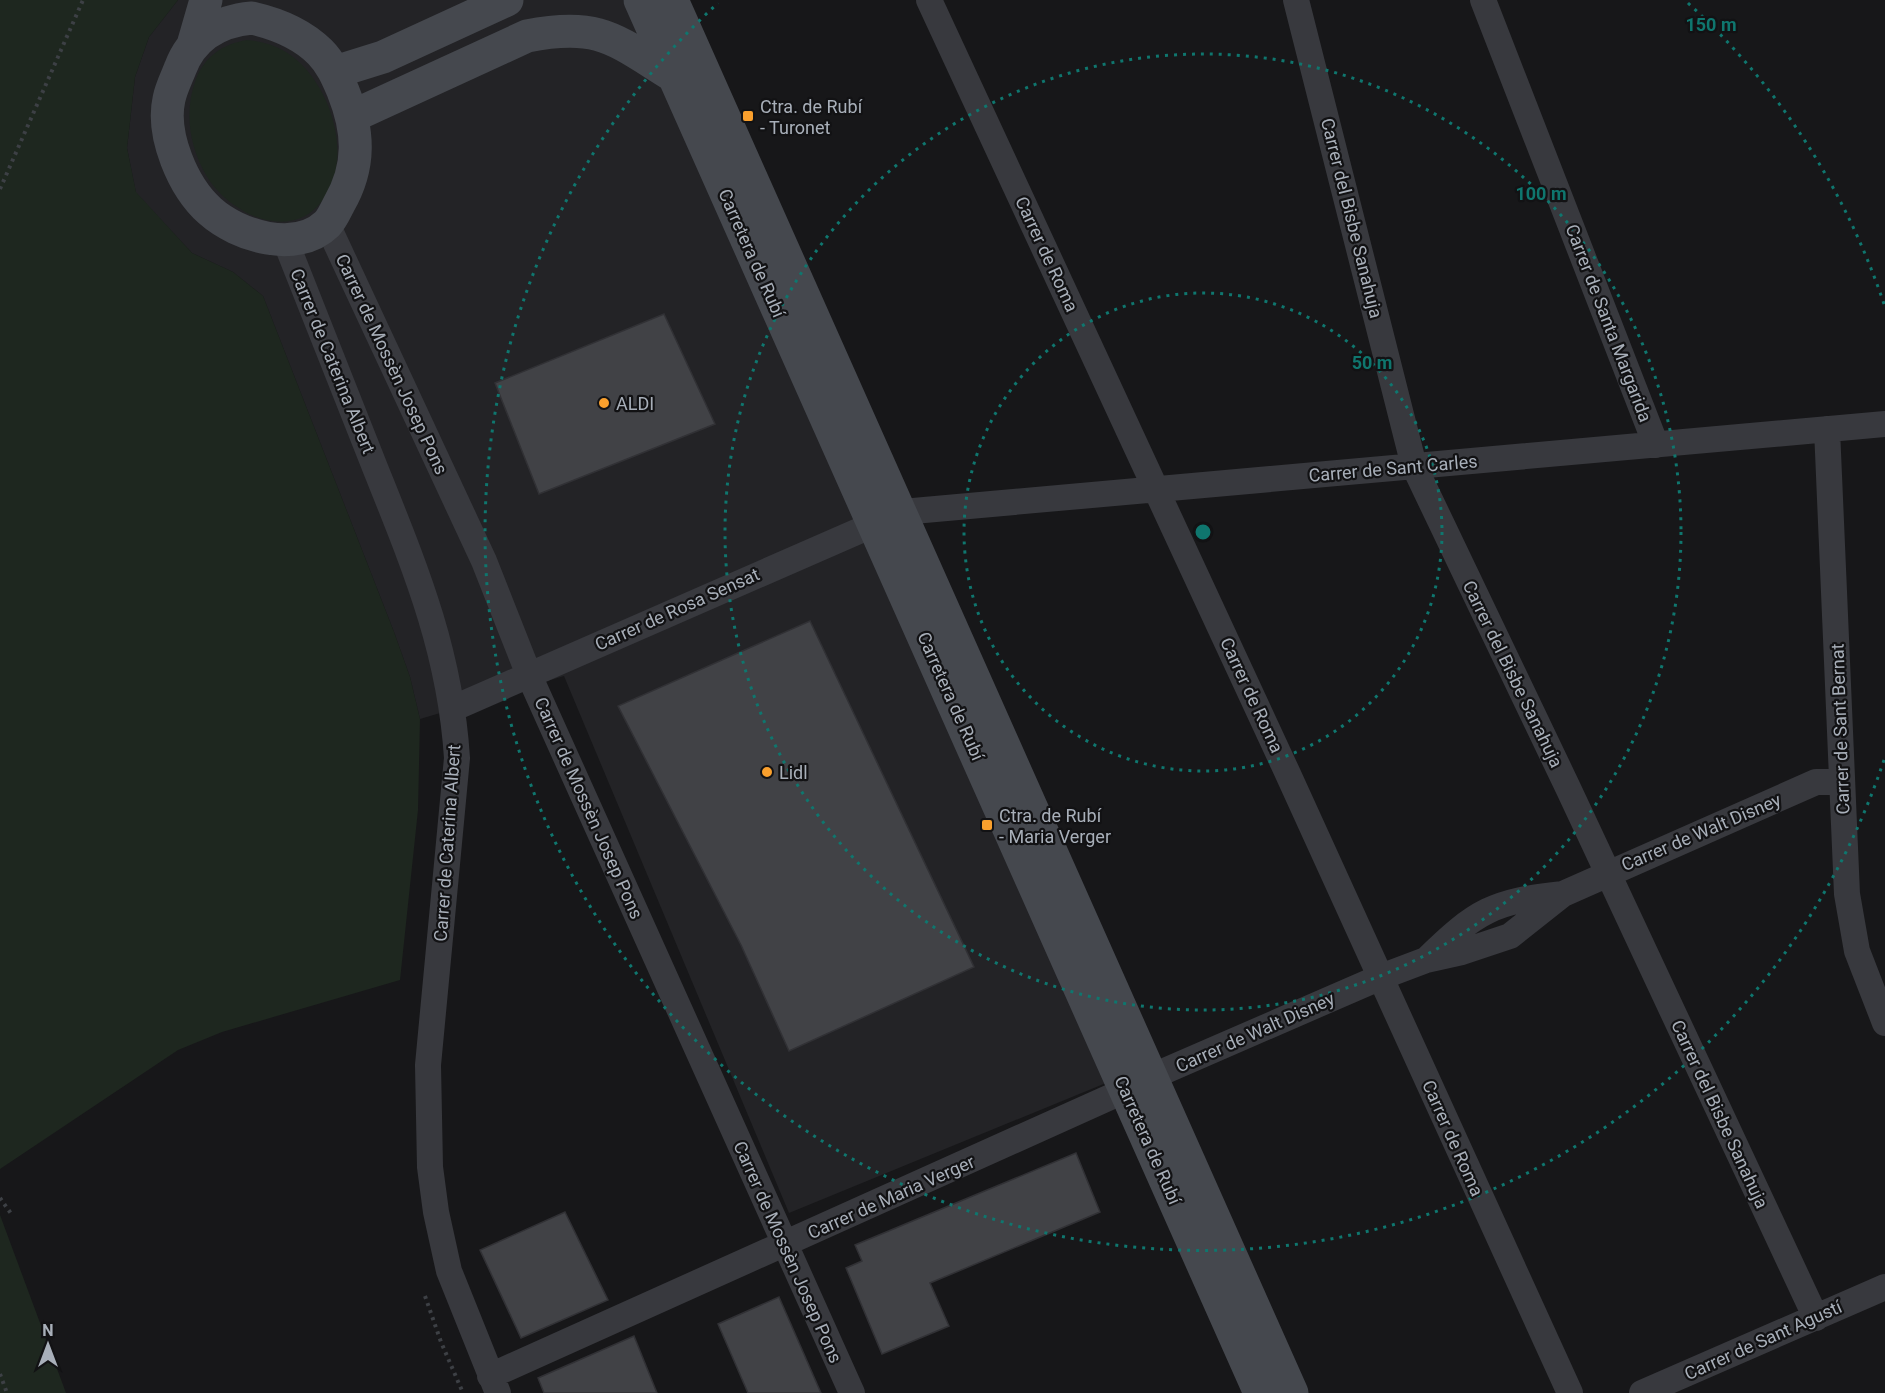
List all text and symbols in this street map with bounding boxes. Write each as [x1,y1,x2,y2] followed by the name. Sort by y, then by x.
[1685,14,1737,35] text: 150 m
[760,96,863,138] place label: Ctra. de Rubí - Turonet
[741,109,755,123] marker: Ctra. de Rubí - Turonet
[1317,116,1387,320] street label: Carrer del Bisbe Sanahuja
[1515,183,1567,204] text: 100 m
[714,186,790,321] street label: Carretera de Rubí
[1011,193,1083,315] street label: Carrer de Roma
[1562,221,1656,425] street label: Carrer de Santa Margarida
[332,251,452,477] street label: Carrer de Mossèn Josep Pons
[286,265,380,457] street label: Carrer de Caterina Albert
[1352,352,1392,373] text: 50 m
[616,393,654,414] place label: ALDI
[597,396,611,410] marker: ALDI
[1308,450,1478,486] street label: Carrer de Sant Carles
[1193,522,1213,542] centre of rings
[591,563,763,655] street label: Carrer de Rosa Sensat
[1459,577,1567,771] street label: Carrer del Bisbe Sanahuja
[913,629,989,764] street label: Carretera de Rubí
[1216,634,1288,756] street label: Carrer de Roma
[1827,643,1853,815] street label: Carrer de Sant Bernat
[530,694,648,922] street label: Carrer de Mossèn Josep Pons
[430,744,464,942] street label: Carrer de Caterina Albert
[779,762,808,783] place label: Lidl
[760,765,774,779] marker: Lidl
[1618,789,1784,875] street label: Carrer de Walt Disney
[999,805,1111,847] place label: Ctra. de Rubí - Maria Verger
[980,818,994,832] marker: Ctra. de Rubí - Maria Verger
[1172,987,1338,1076] street label: Carrer de Walt Disney
[1667,1017,1773,1211] street label: Carrer del Bisbe Sanahuja
[1110,1073,1186,1208] street label: Carretera de Rubí
[1418,1077,1488,1199] street label: Carrer de Roma
[729,1138,847,1366] street label: Carrer de Mossèn Josep Pons
[804,1151,978,1243] street label: Carrer de Maria Verger
[1681,1296,1845,1384] street label: Carrer de Sant Agustí
[18,1315,78,1375] north arrow
[42,1321,54,1340] text: N

